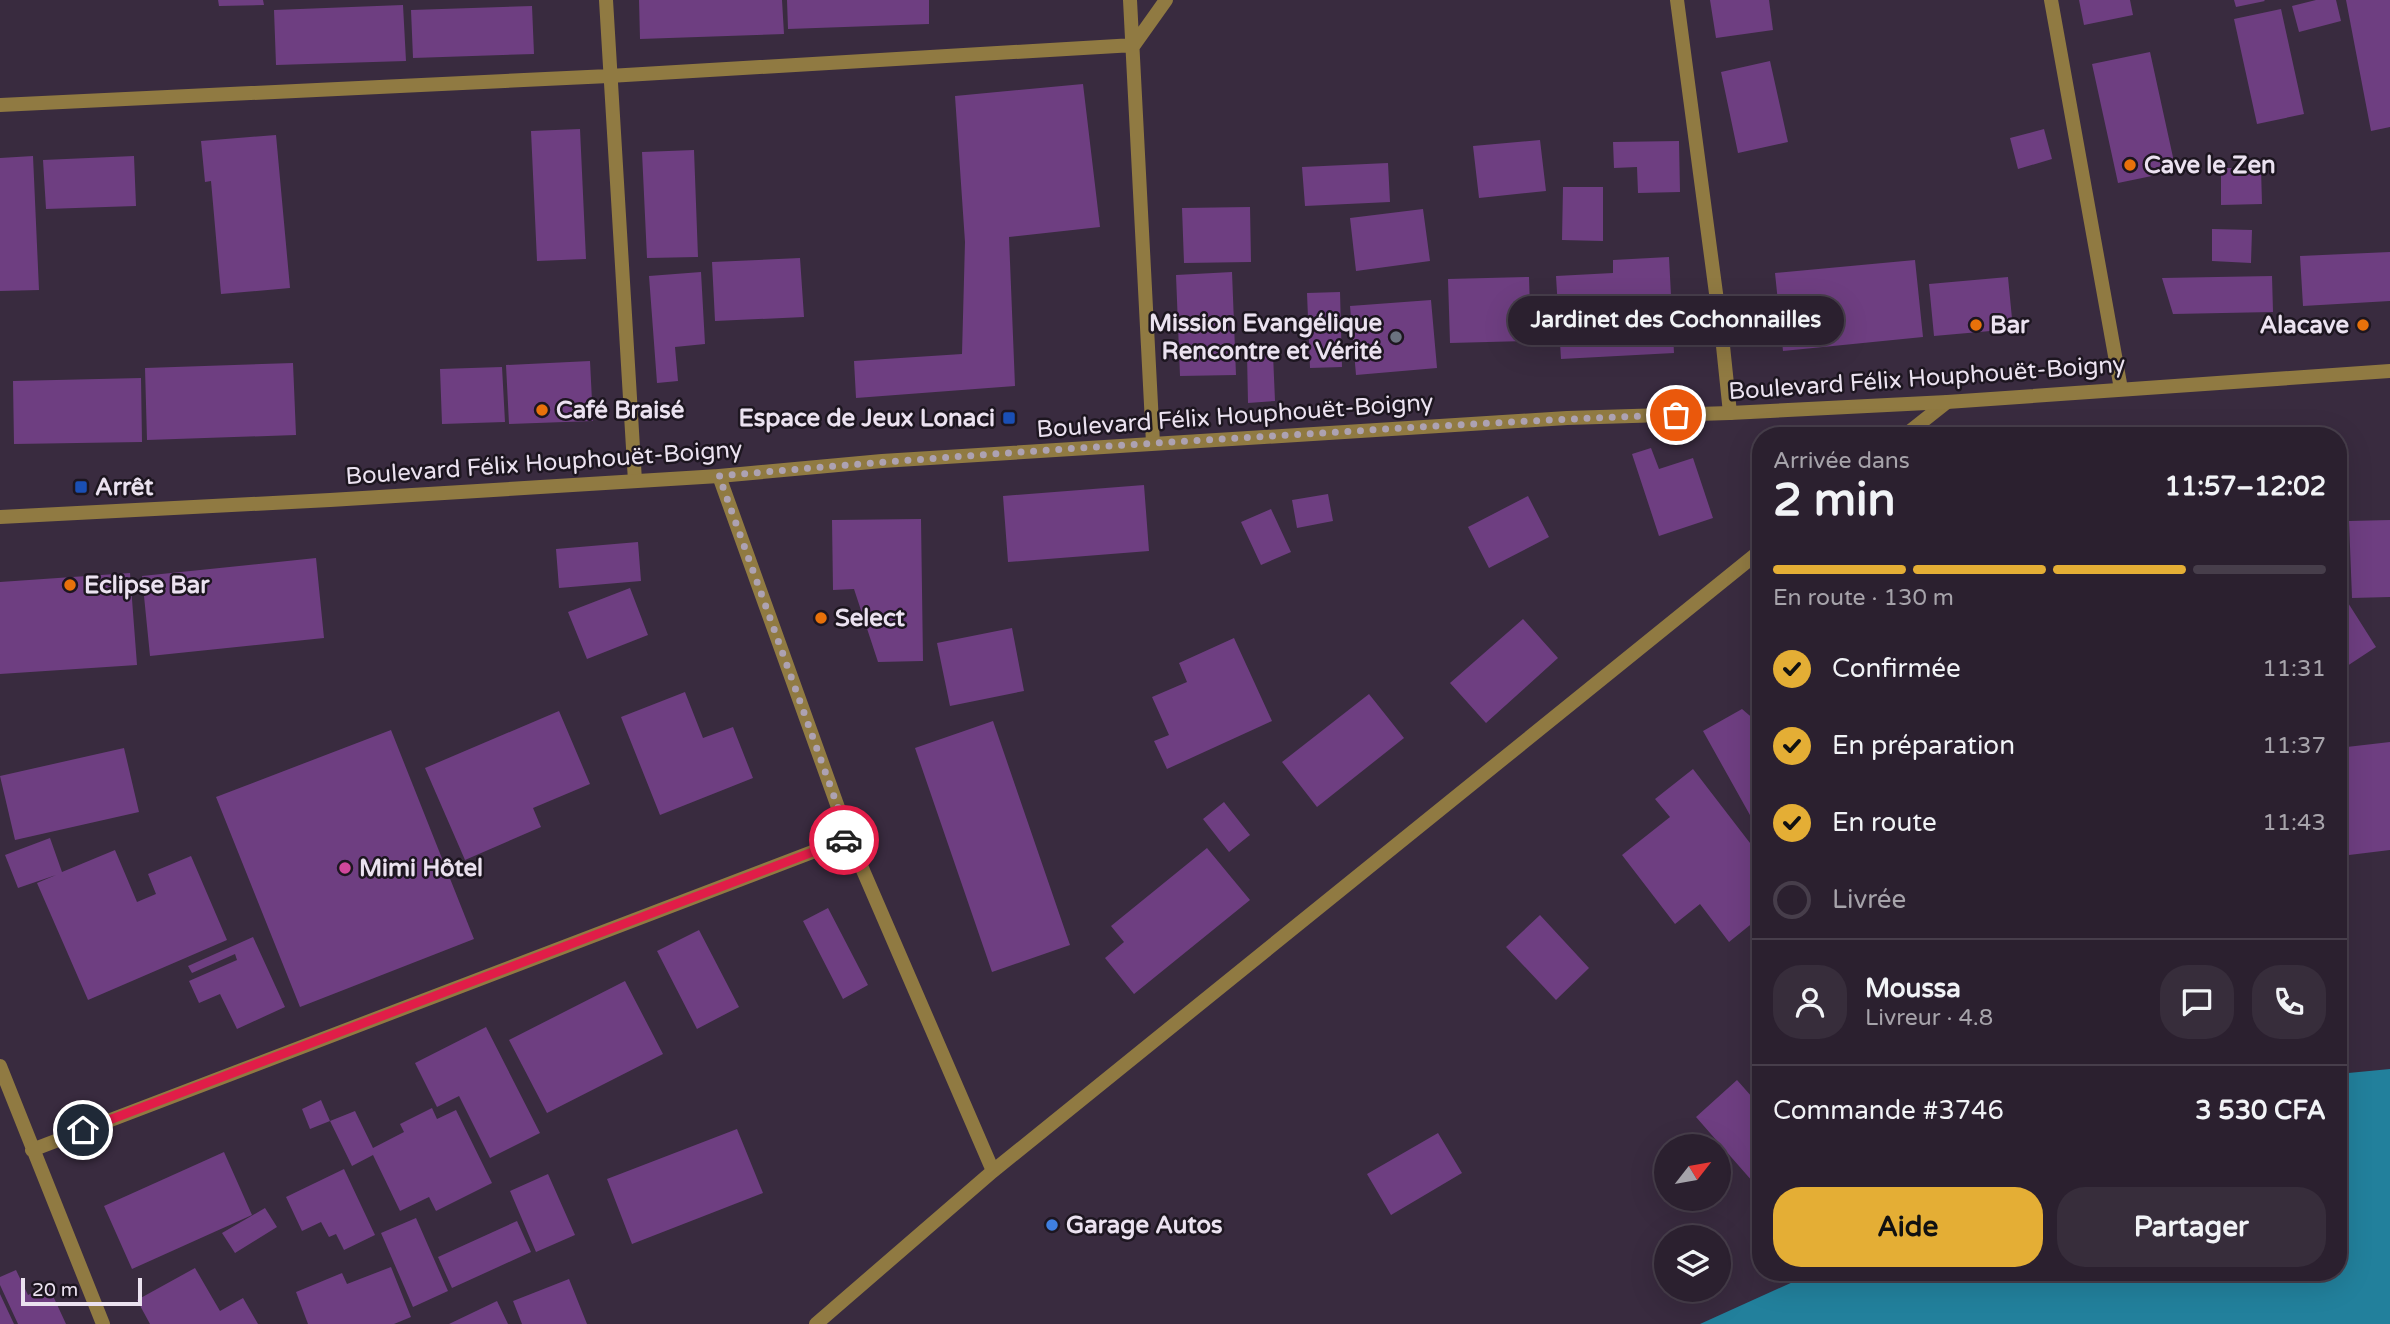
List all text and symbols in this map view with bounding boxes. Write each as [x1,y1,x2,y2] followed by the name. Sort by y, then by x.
[2144,151,2276,180] place label: Cave le Zen
[2122,157,2138,173] marker: Cave le Zen
[1508,296,1844,345] callout: Jardinet des Cochonnailles
[1531,306,1821,334] text: Jardinet des Cochonnailles
[1149,309,1382,366] place label: Mission Evangélique Rencontre et Vérité
[1990,311,2030,340] place label: Bar
[2260,311,2349,340] place label: Alacave
[1968,317,1984,333] marker: Bar
[2355,317,2371,333] marker: Alacave
[1388,329,1404,345] marker: Mission Evangélique Rencontre et Vérité
[1728,350,2127,406] street label: Boulevard Félix Houphouët-Boigny
[1646,385,1706,445] pin
[1036,388,1435,444] street label: Boulevard Félix Houphouët-Boigny
[556,396,685,425] place label: Café Braisé
[1657,396,1695,434] icon: bag
[534,402,550,418] marker: Café Braisé
[739,404,995,433] place label: Espace de Jeux Lonaci
[1001,410,1017,426] marker: Espace de Jeux Lonaci
[345,435,744,491] street label: Boulevard Félix Houphouët-Boigny
[1773,447,1910,475] text: Arrivée dans
[2165,471,2326,502] text: 11:57–12:02
[95,473,154,502] place label: Arrêt
[1773,473,1896,528] text: 2 min
[73,479,89,495] marker: Arrêt
[84,571,210,600] place label: Eclipse Bar
[62,577,78,593] marker: Eclipse Bar
[1773,584,1954,612] text: En route · 130 m
[835,604,906,633] place label: Select
[813,610,829,626] marker: Select
[1773,650,1811,688] icon: check
[1832,653,1961,684] text: Confirmée
[2262,655,2326,683] text: 11:31
[1773,727,1811,765] icon: check
[1832,730,2015,761] text: En préparation
[2262,732,2326,760] text: 11:37
[1773,804,1811,842] icon: check
[809,805,879,875] courier
[1832,807,1937,838] text: En route
[2262,809,2326,837] text: 11:43
[825,821,863,859] icon: car
[359,854,483,883] place label: Mimi Hôtel
[337,860,353,876] marker: Mimi Hôtel
[1832,884,1906,915] text: Livrée
[1773,965,1847,1039] button: person
[2160,965,2234,1039] button: chat
[2252,965,2326,1039] button: phone
[1865,973,1961,1004] text: Moussa
[1865,1004,1993,1032] text: Livreur · 4.8
[1773,1095,2004,1126] text: Commande #3746
[2195,1095,2326,1126] text: 3 530 CFA
[53,1100,113,1160] pin
[64,1111,102,1149] icon: home
[1654,1134,1731,1211] north arrow
[1654,1134,1731,1302] map controls
[1773,1187,2043,1267] button: Aide
[2057,1187,2326,1267] button: Partager
[1066,1211,1223,1240] place label: Garage Autos
[1044,1217,1060,1233] marker: Garage Autos
[1654,1225,1731,1302] button: layers
[21,1275,142,1307] scale bar
[32,1279,78,1301] text: 20 m

